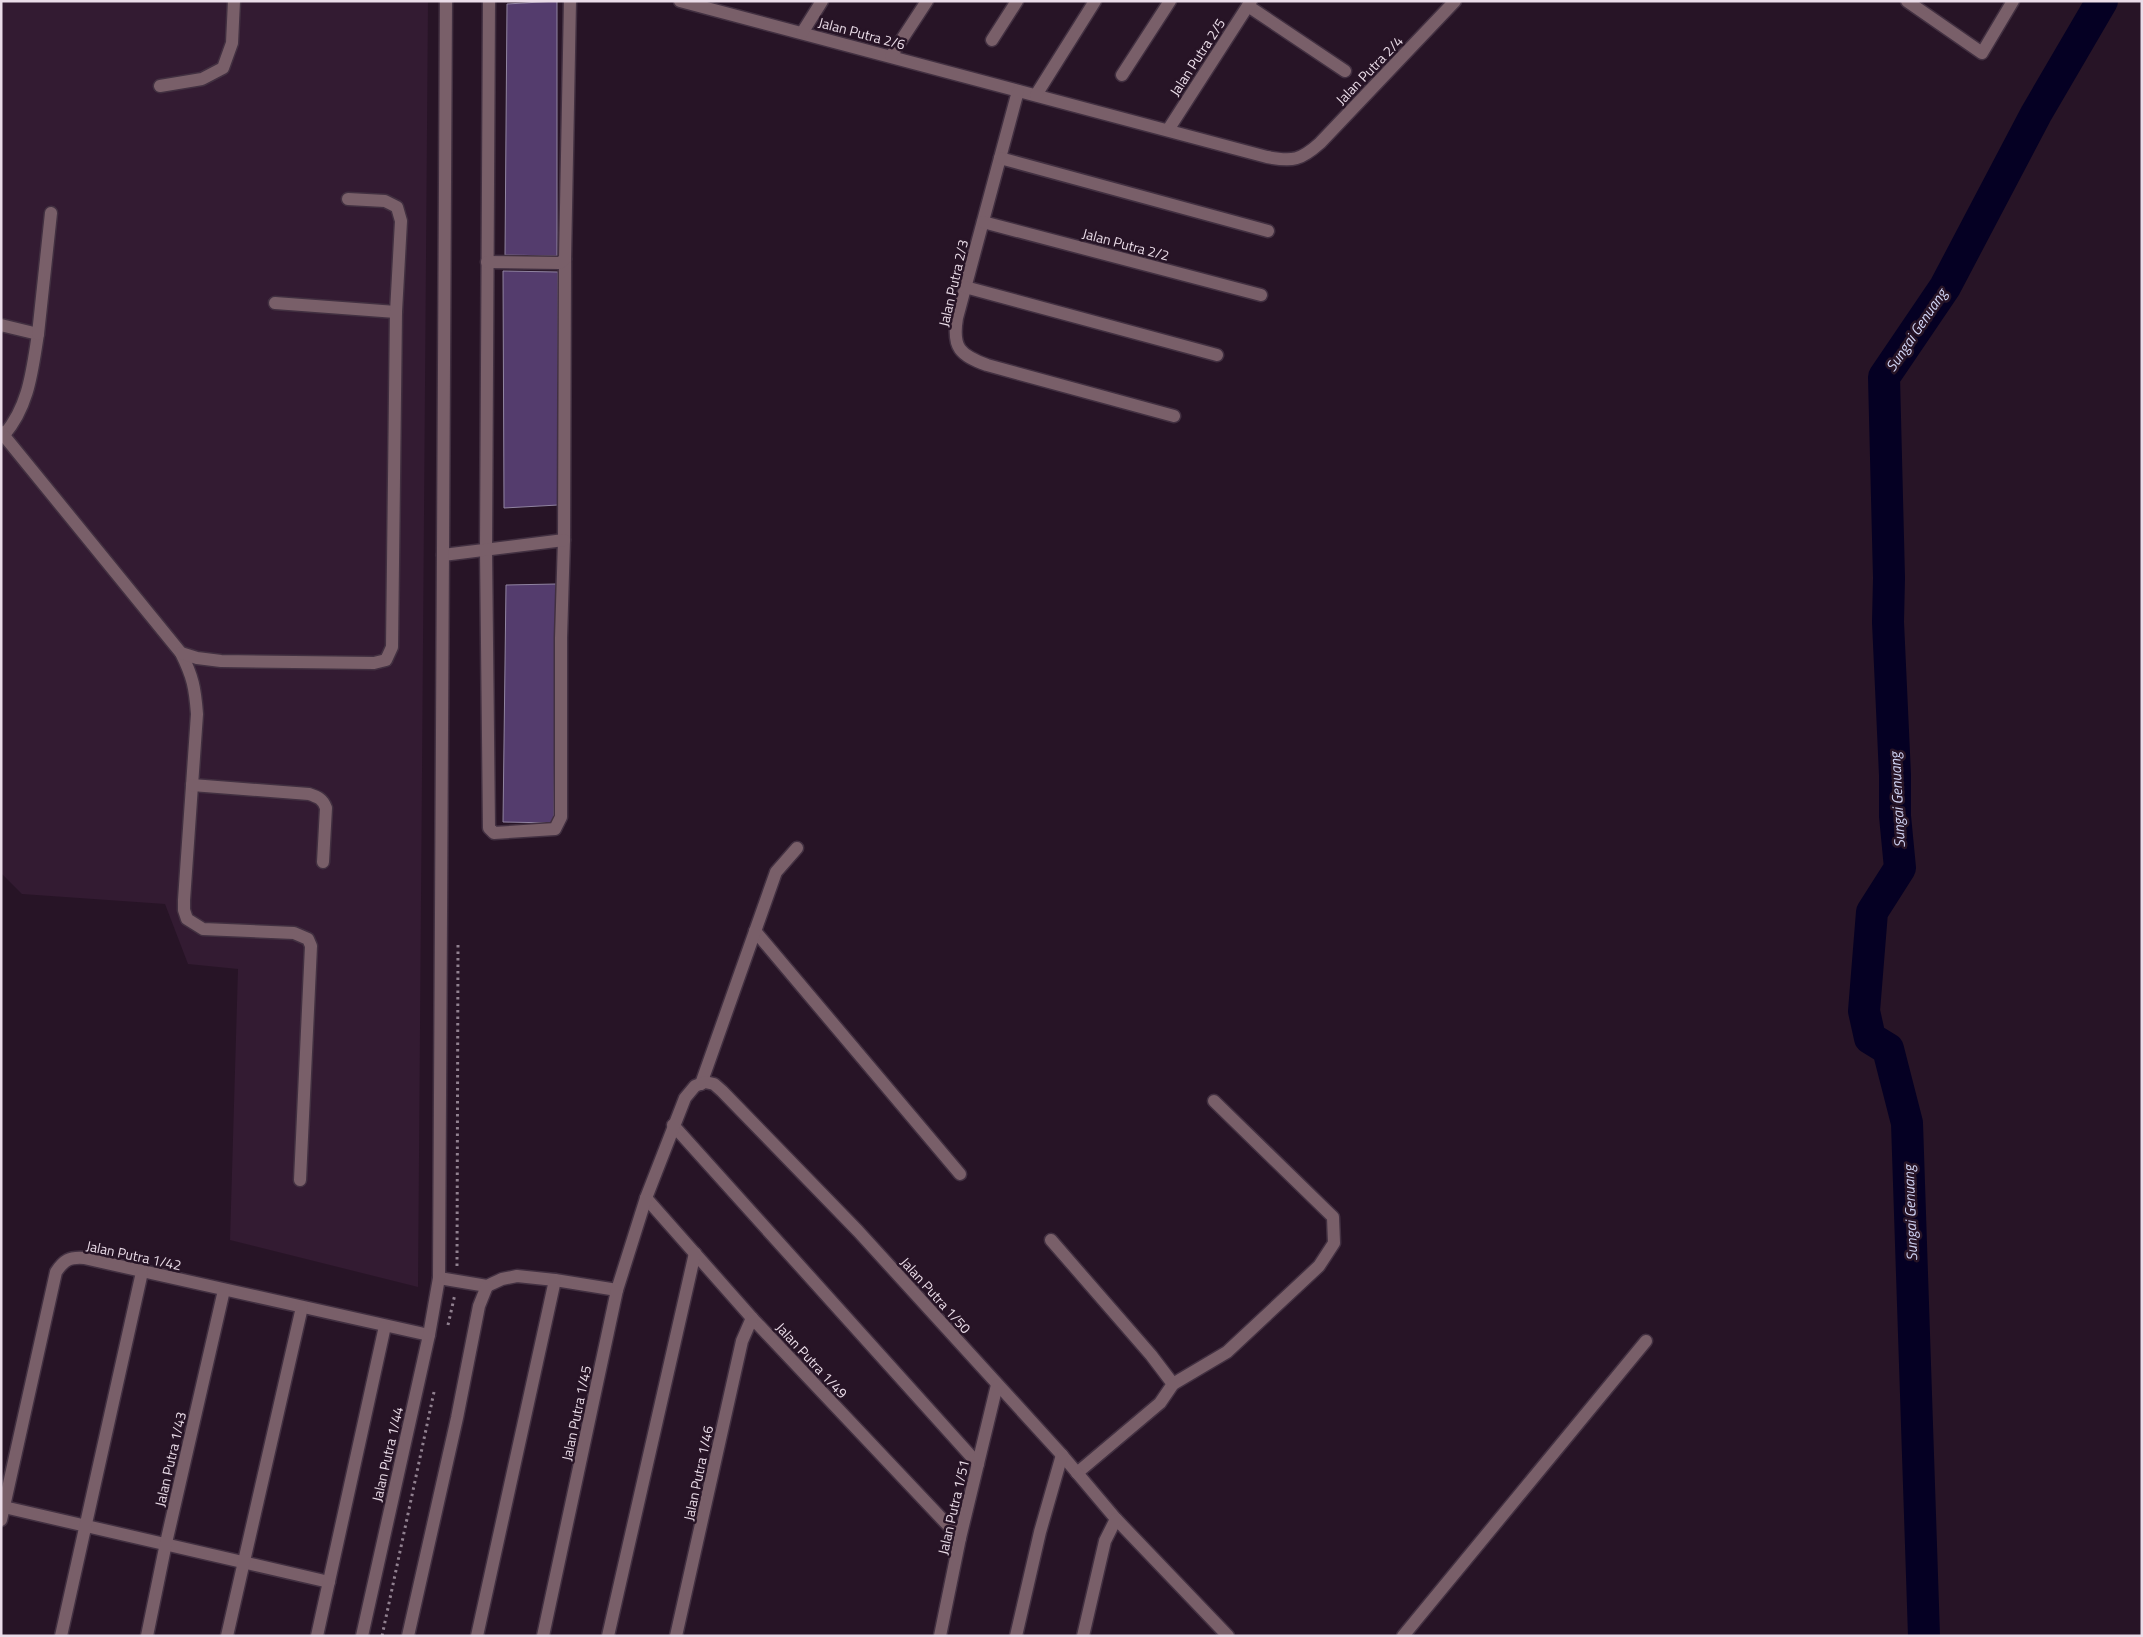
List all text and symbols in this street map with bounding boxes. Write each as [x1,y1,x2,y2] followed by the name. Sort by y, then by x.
[816,11,908,55] street label: Jalan Putra 2/6
[1164,14,1230,100] street label: Jalan Putra 2/5
[1331,31,1408,109] street label: Jalan Putra 2/4
[1080,222,1172,266] street label: Jalan Putra 2/2
[933,237,973,329] street label: Jalan Putra 2/3
[1880,282,1953,376] water label: Sungai Genuang
[1883,750,1911,848] water label: Sungai Genuang
[1897,1163,1923,1261] water label: Sungai Genuang
[84,1235,184,1275] street label: Jalan Putra 1/42
[896,1252,976,1338] street label: Jalan Putra 1/50
[771,1317,853,1403] street label: Jalan Putra 1/49
[556,1363,596,1463] street label: Jalan Putra 1/45
[366,1404,408,1504] street label: Jalan Putra 1/44
[149,1409,191,1509] street label: Jalan Putra 1/43
[678,1423,718,1523] street label: Jalan Putra 1/46
[932,1457,974,1557] street label: Jalan Putra 1/51

